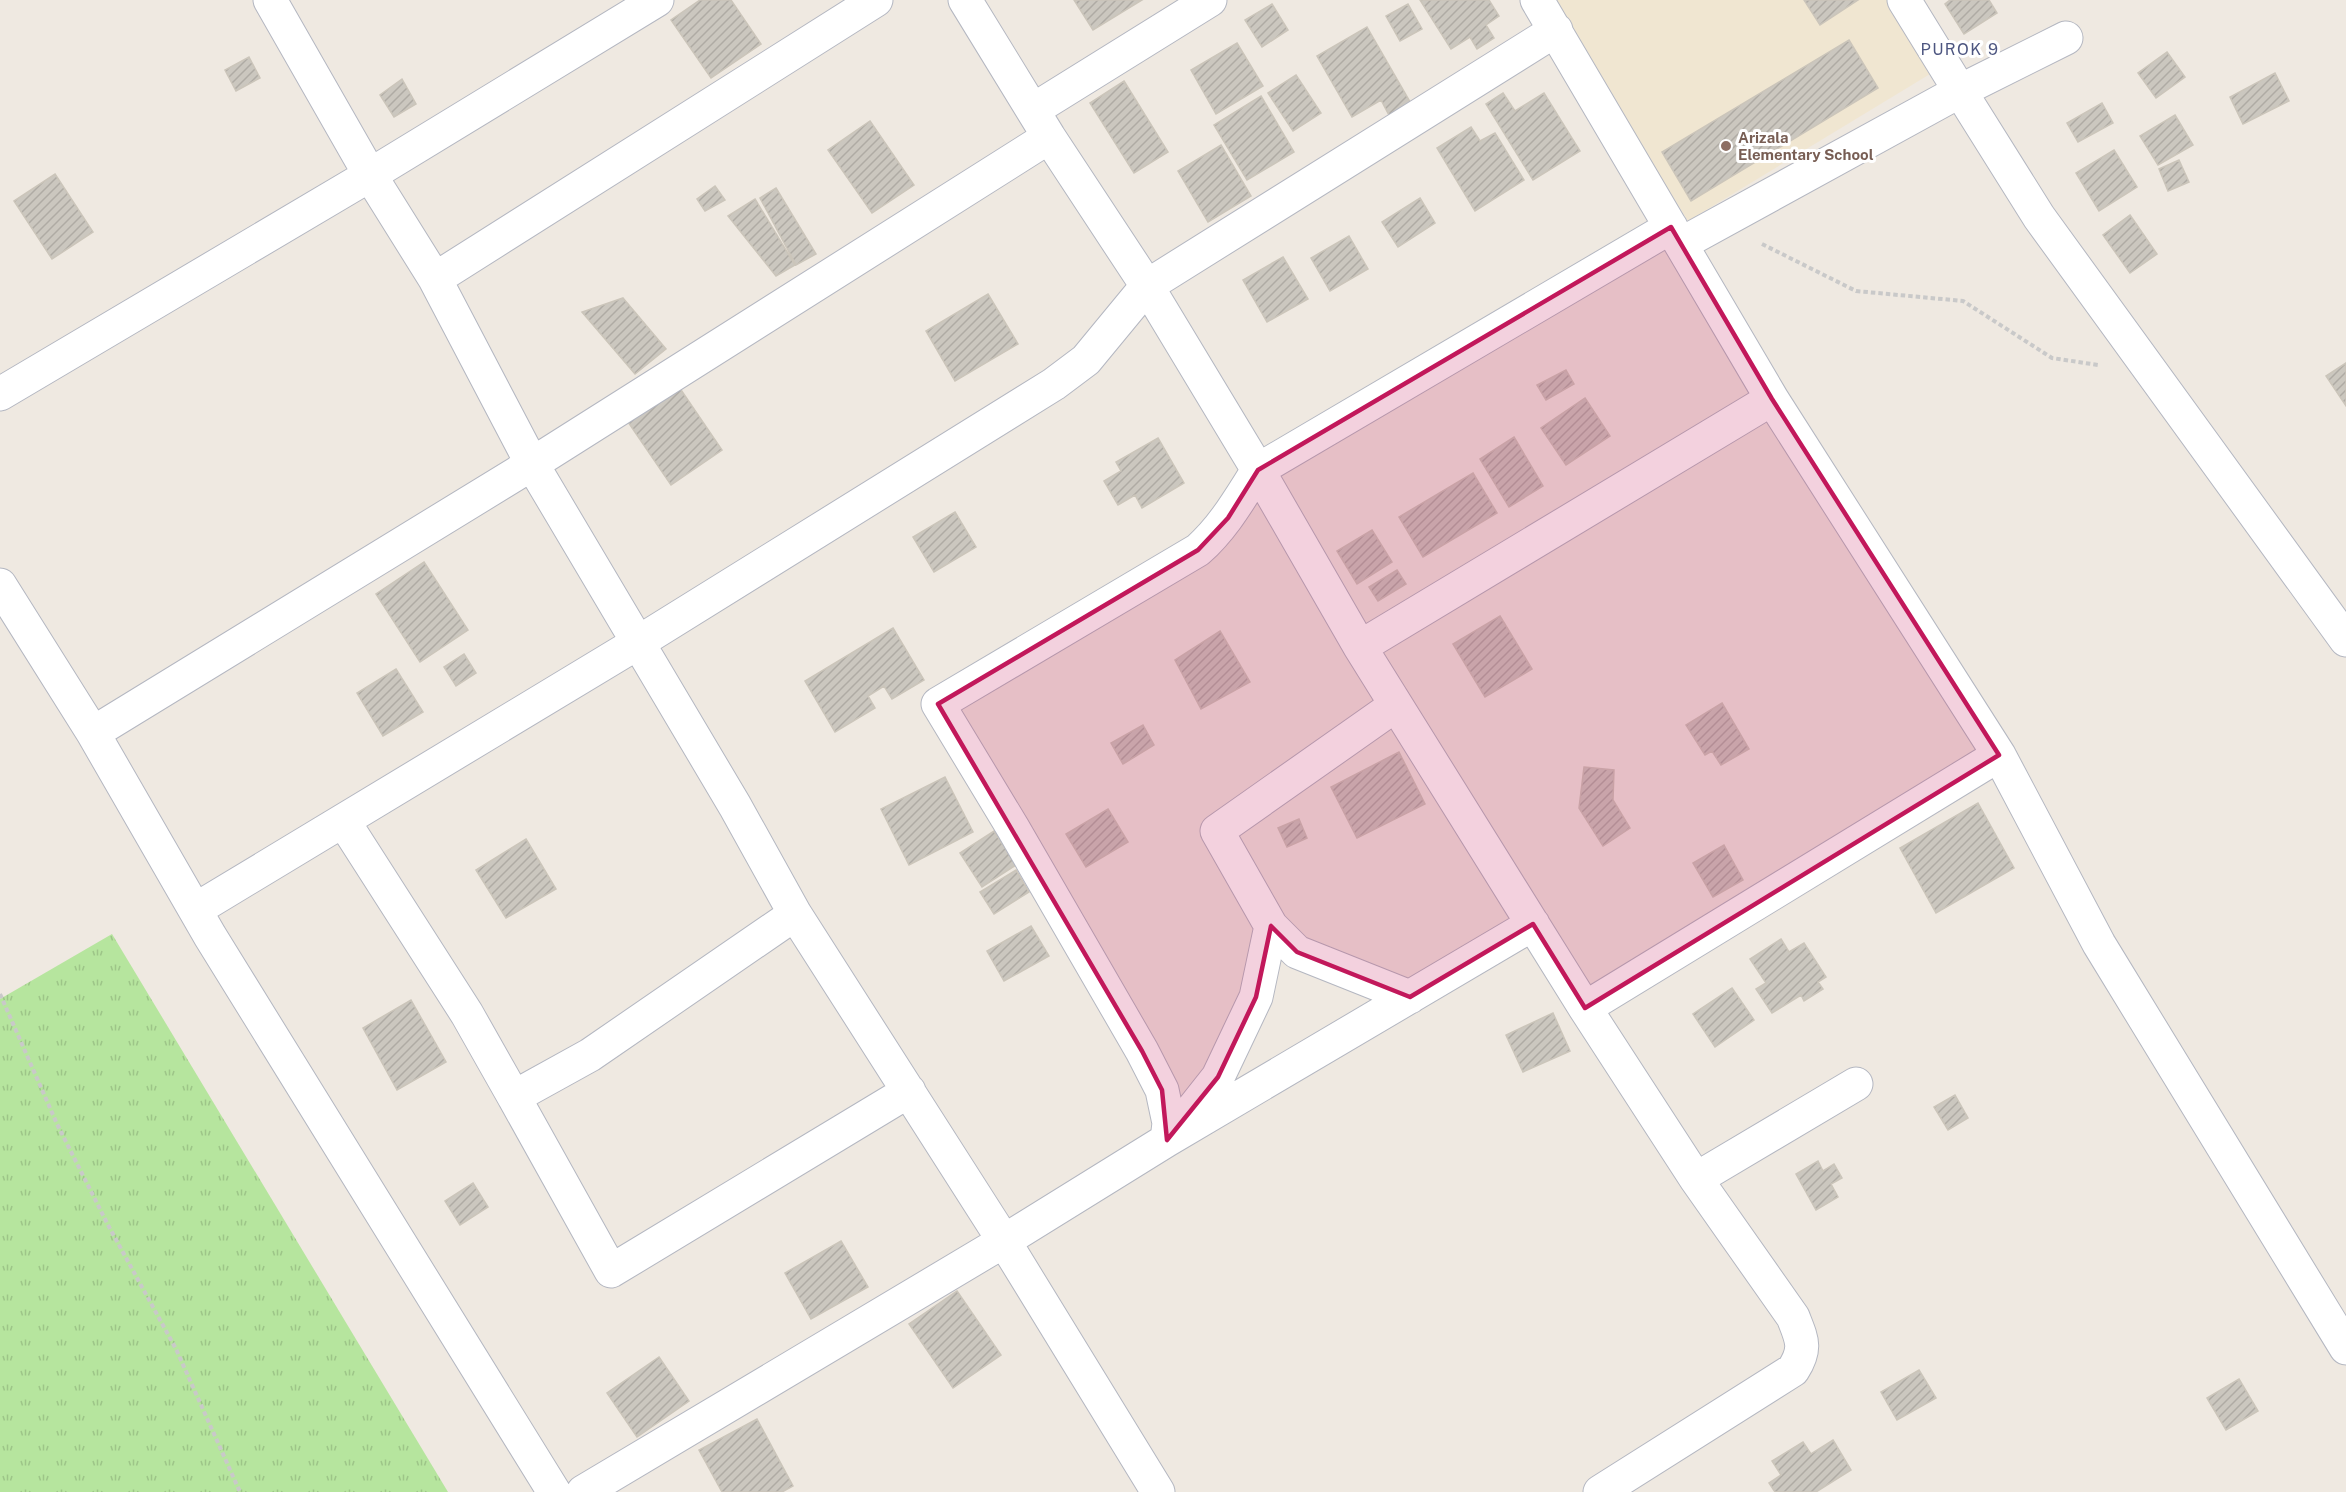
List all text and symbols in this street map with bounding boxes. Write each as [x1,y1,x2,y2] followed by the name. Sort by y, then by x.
[1920,40,2000,59] district label: PUROK 9
[1738,129,1874,163] place label: Arizala Elementary School
[1719,139,1733,153] marker: Arizala Elementary School

